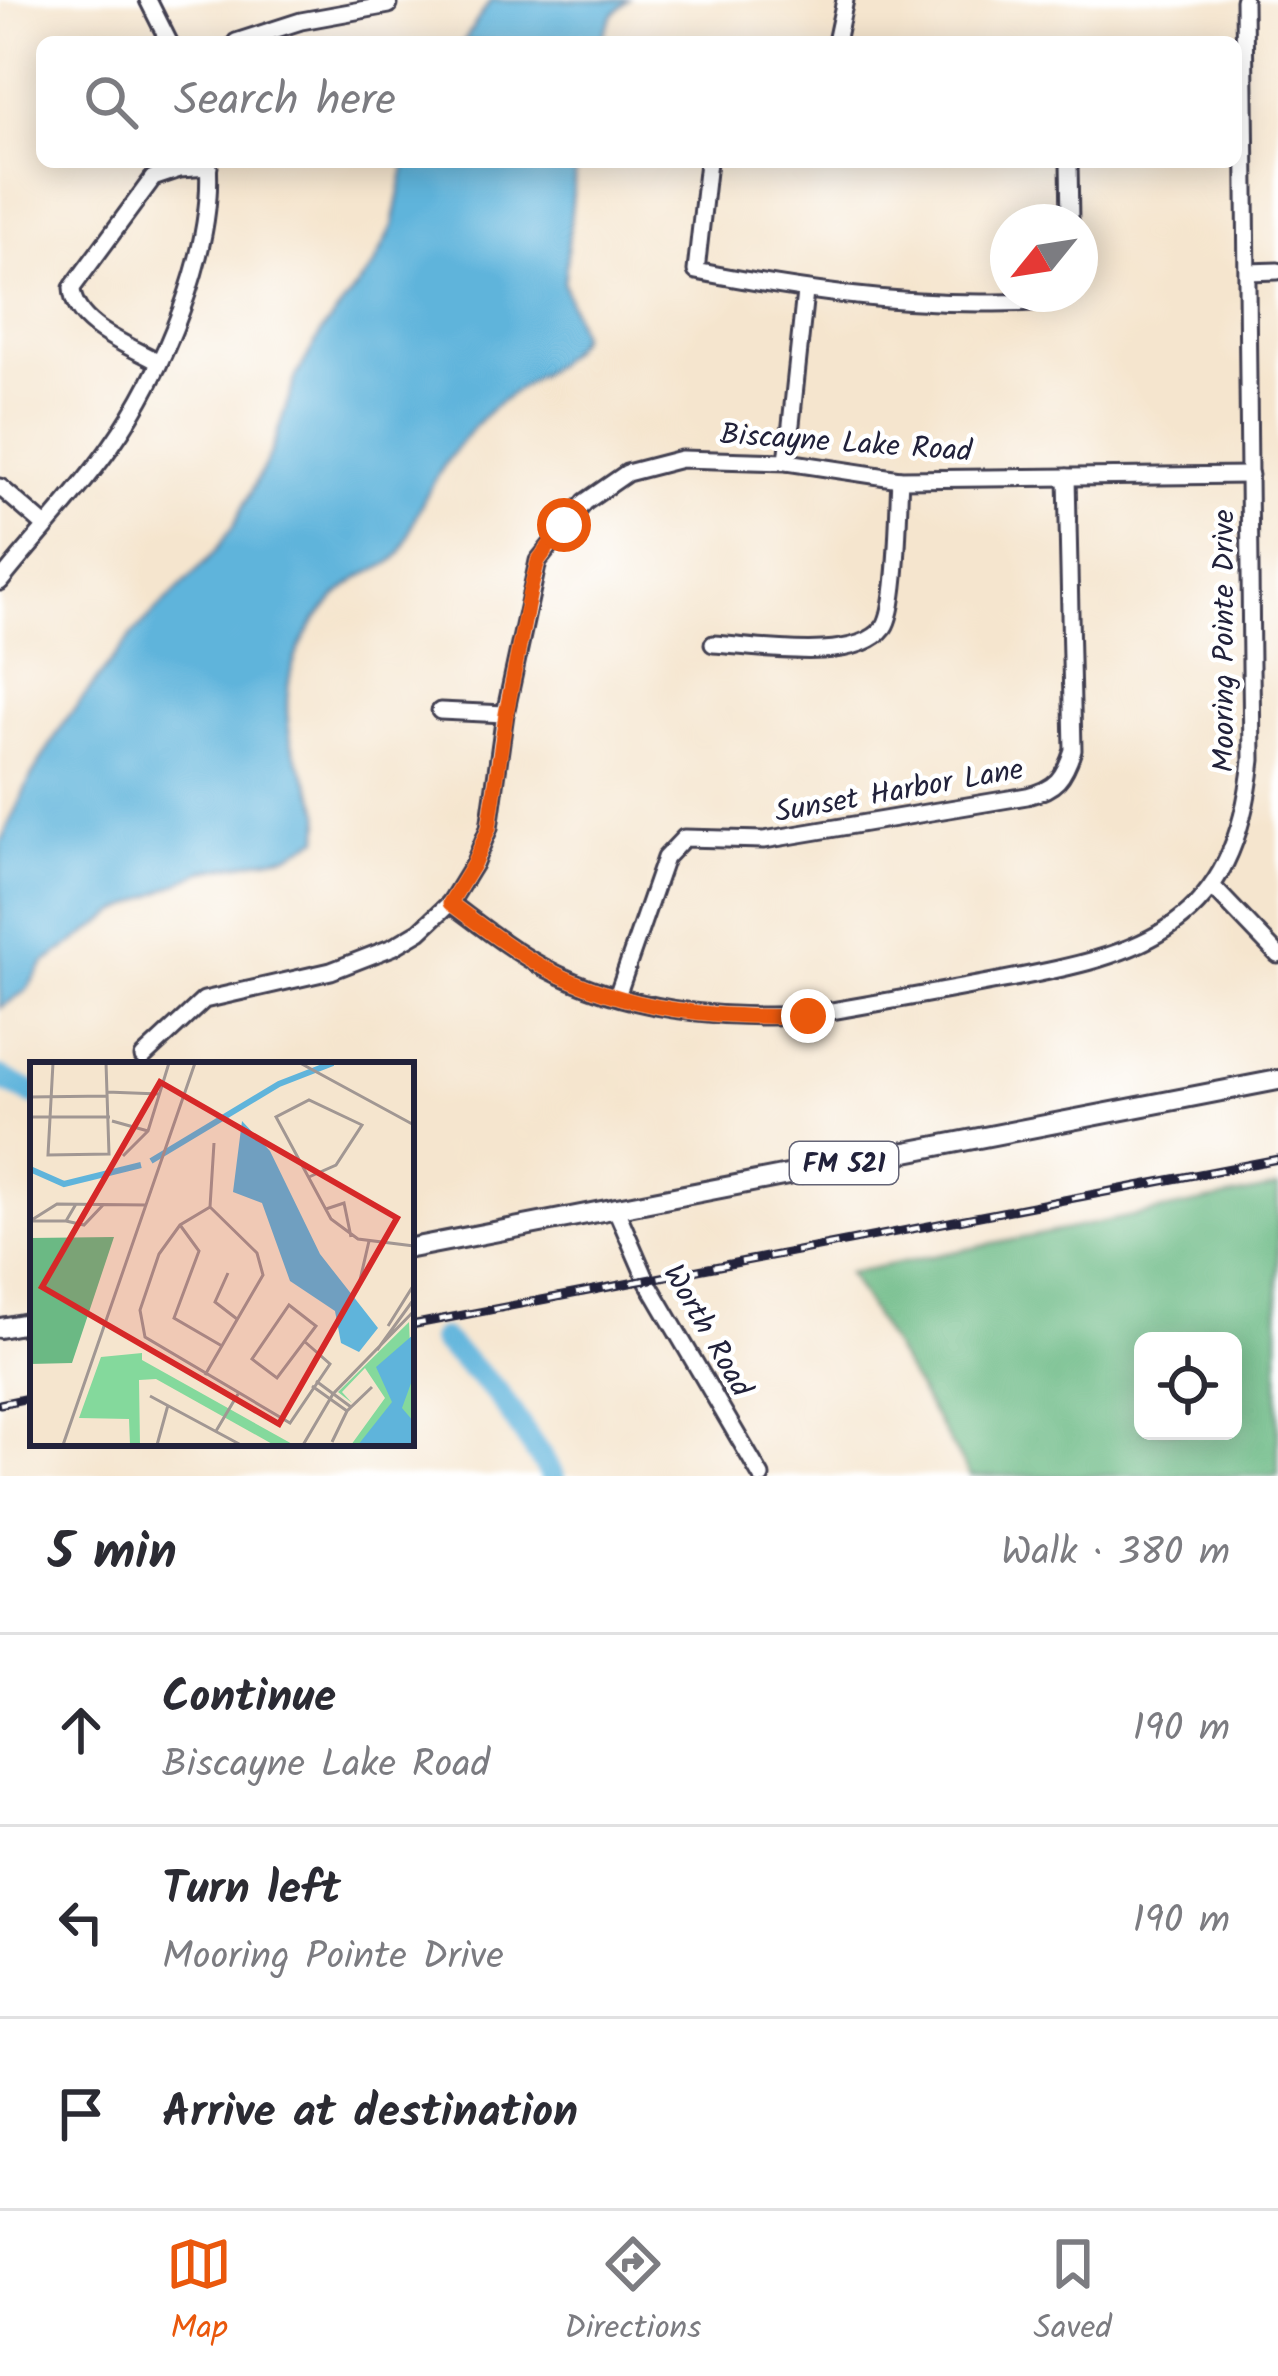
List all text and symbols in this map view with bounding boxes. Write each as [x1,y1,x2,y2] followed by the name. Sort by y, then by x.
[36,36,1242,168] search box
[174,66,396,138] text: Search here
[78,69,144,135] icon: search
[990,204,1098,312] north arrow
[718,411,974,477] street label: Biscayne Lake Road
[537,498,591,552] route start
[1201,510,1249,772] street label: Mooring Pointe Drive
[771,746,1027,837] street label: Sunset Harbor Lane
[781,989,835,1043] route end
[30,1062,414,1446] inset map
[790,1142,898,1184] road number: FM 521
[649,1255,764,1407] street label: Worth Road
[1134,1332,1242,1440] map controls
[1134,1332,1242,1440] button: locate
[48,1514,177,1595] text: 5 min
[1001,1523,1230,1585] text: Walk · 380 m
[162,1663,336,1735] text: Continue
[48,1697,114,1763] icon: ahead
[1133,1699,1230,1761] text: 190 m
[162,1735,490,1797] text: Biscayne Lake Road
[162,1855,341,1927] text: Turn left
[48,1889,114,1955] icon: left
[1133,1891,1230,1953] text: 190 m
[162,1927,504,1989] text: Mooring Pointe Drive
[162,2078,578,2150] text: Arrive at destination
[48,2081,114,2147] icon: arrive
[166,2231,232,2356] tab: Map
[564,2231,701,2356] tab: Directions
[1034,2231,1112,2356] tab: Saved

